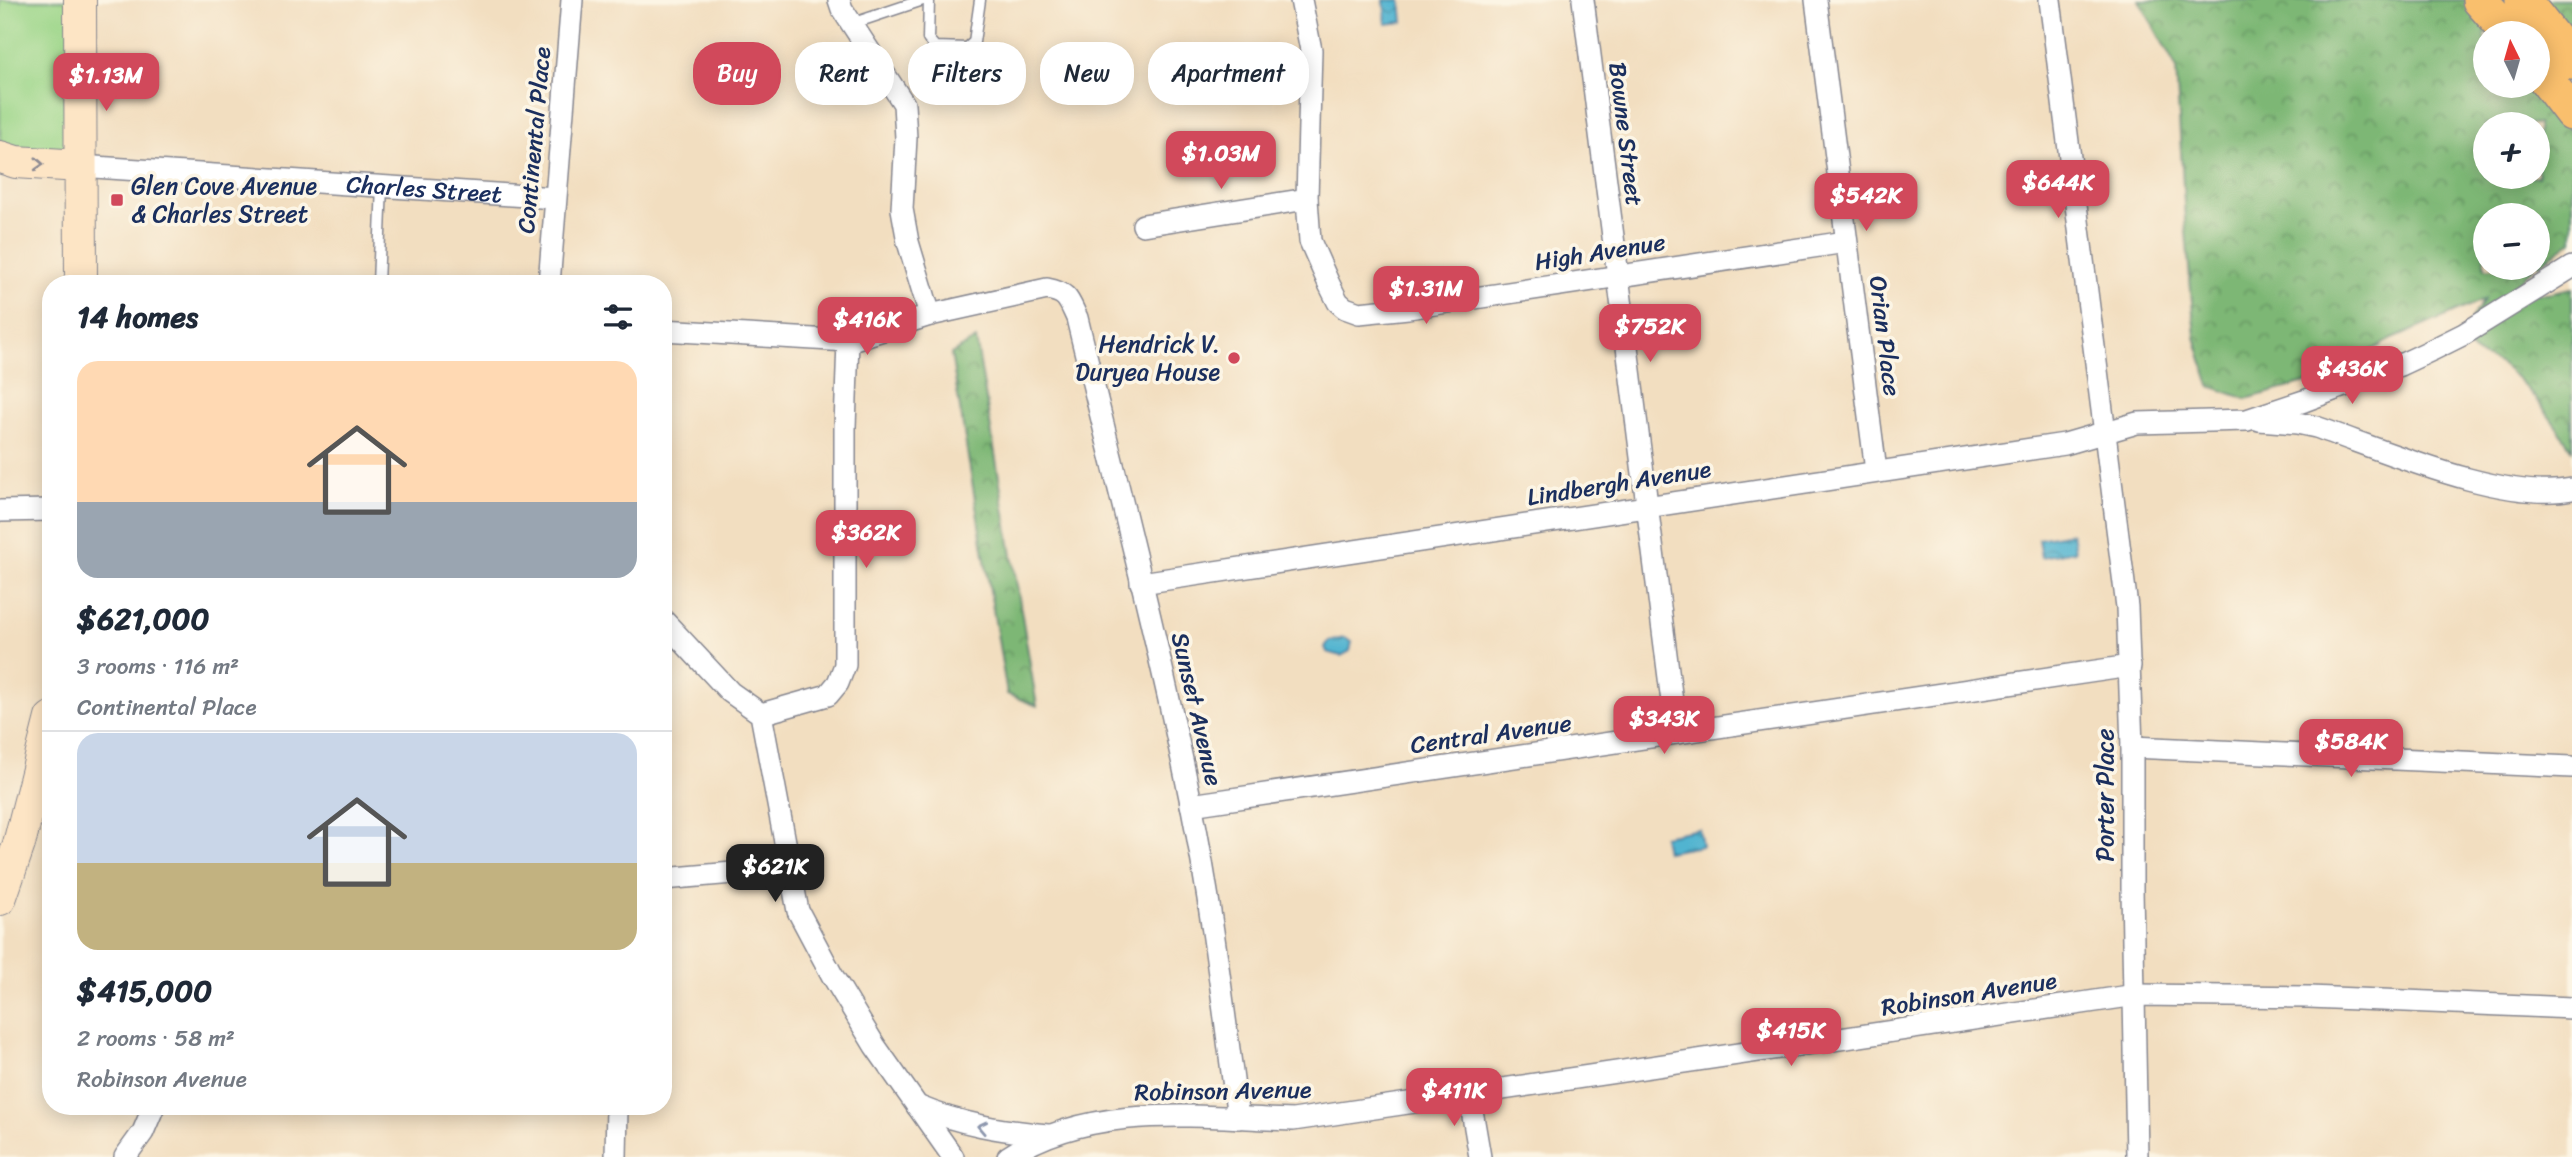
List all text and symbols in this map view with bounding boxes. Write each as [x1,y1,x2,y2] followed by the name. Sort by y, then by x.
[2473,21,2550,98] north arrow
[2473,21,2550,280] map controls
[693,42,781,105] chip: Buy
[795,42,894,105] chip: Rent
[908,42,1026,105] chip: Filters
[1040,42,1134,105] chip: New
[1148,42,1309,105] chip: Apartment
[505,44,563,235] street label: Continental Place
[49,54,163,113] pin: $1.13M
[69,55,143,96] text: $1.13M
[1596,60,1656,208] street label: Bowne Street
[2473,112,2550,189] button: +
[1164,132,1278,191] pin: $1.03M
[1182,133,1260,174] text: $1.03M
[34,156,45,171] one-way arrow
[2009,160,2107,220] pin: $644K
[2022,162,2094,203] text: $644K
[345,163,503,215] street label: Charles Street
[131,165,317,235] place label: Glen Cove Avenue & Charles Street
[1817,174,1915,233] pin: $542K
[1830,175,1902,216] text: $542K
[109,192,125,208] marker: Glen Cove Avenue & Charles Street
[2473,203,2550,280] button: −
[1532,221,1668,283] street label: High Avenue
[1369,266,1483,326] pin: $1.31M
[1389,268,1463,309] text: $1.31M
[1857,273,1913,399] street label: Orian Place
[77,290,198,344] text: 14 homes
[599,298,637,336] icon: filters
[818,298,916,357] pin: $416K
[834,299,900,340] text: $416K
[1601,304,1699,364] pin: $752K
[1615,306,1685,347] text: $752K
[1075,323,1220,393] place label: Hendrick V. Duryea House
[2303,346,2401,406] pin: $436K
[2317,348,2387,389] text: $436K
[1226,350,1242,366] marker: Hendrick V. Duryea House
[294,407,420,533] icon: home
[1524,448,1714,518] street label: Lindbergh Avenue
[817,510,915,570] pin: $362K
[832,512,900,553] text: $362K
[77,592,209,646] text: $621,000
[1159,628,1235,790] street label: Sunset Avenue
[77,646,239,687] text: 3 rooms · 116 m²
[77,687,257,728] text: Continental Place
[1615,696,1713,756] pin: $343K
[1629,698,1699,739] text: $343K
[1408,702,1574,766] street label: Central Avenue
[2302,720,2400,779] pin: $584K
[2315,721,2387,762] text: $584K
[2084,728,2126,862] street label: Porter Place
[294,779,420,905] icon: home
[726,844,824,904] pin: $621K
[742,846,808,887] text: $621K
[1878,959,2060,1029] street label: Robinson Avenue
[77,964,212,1018] text: $415,000
[1742,1009,1840,1068] pin: $415K
[1757,1010,1825,1051] text: $415K
[77,1018,235,1059] text: 2 rooms · 58 m²
[77,1059,247,1100] text: Robinson Avenue
[1134,1068,1312,1114] street label: Robinson Avenue
[1405,1068,1503,1128] pin: $411K
[1422,1070,1486,1111] text: $411K
[976,1120,988,1135] one-way arrow

